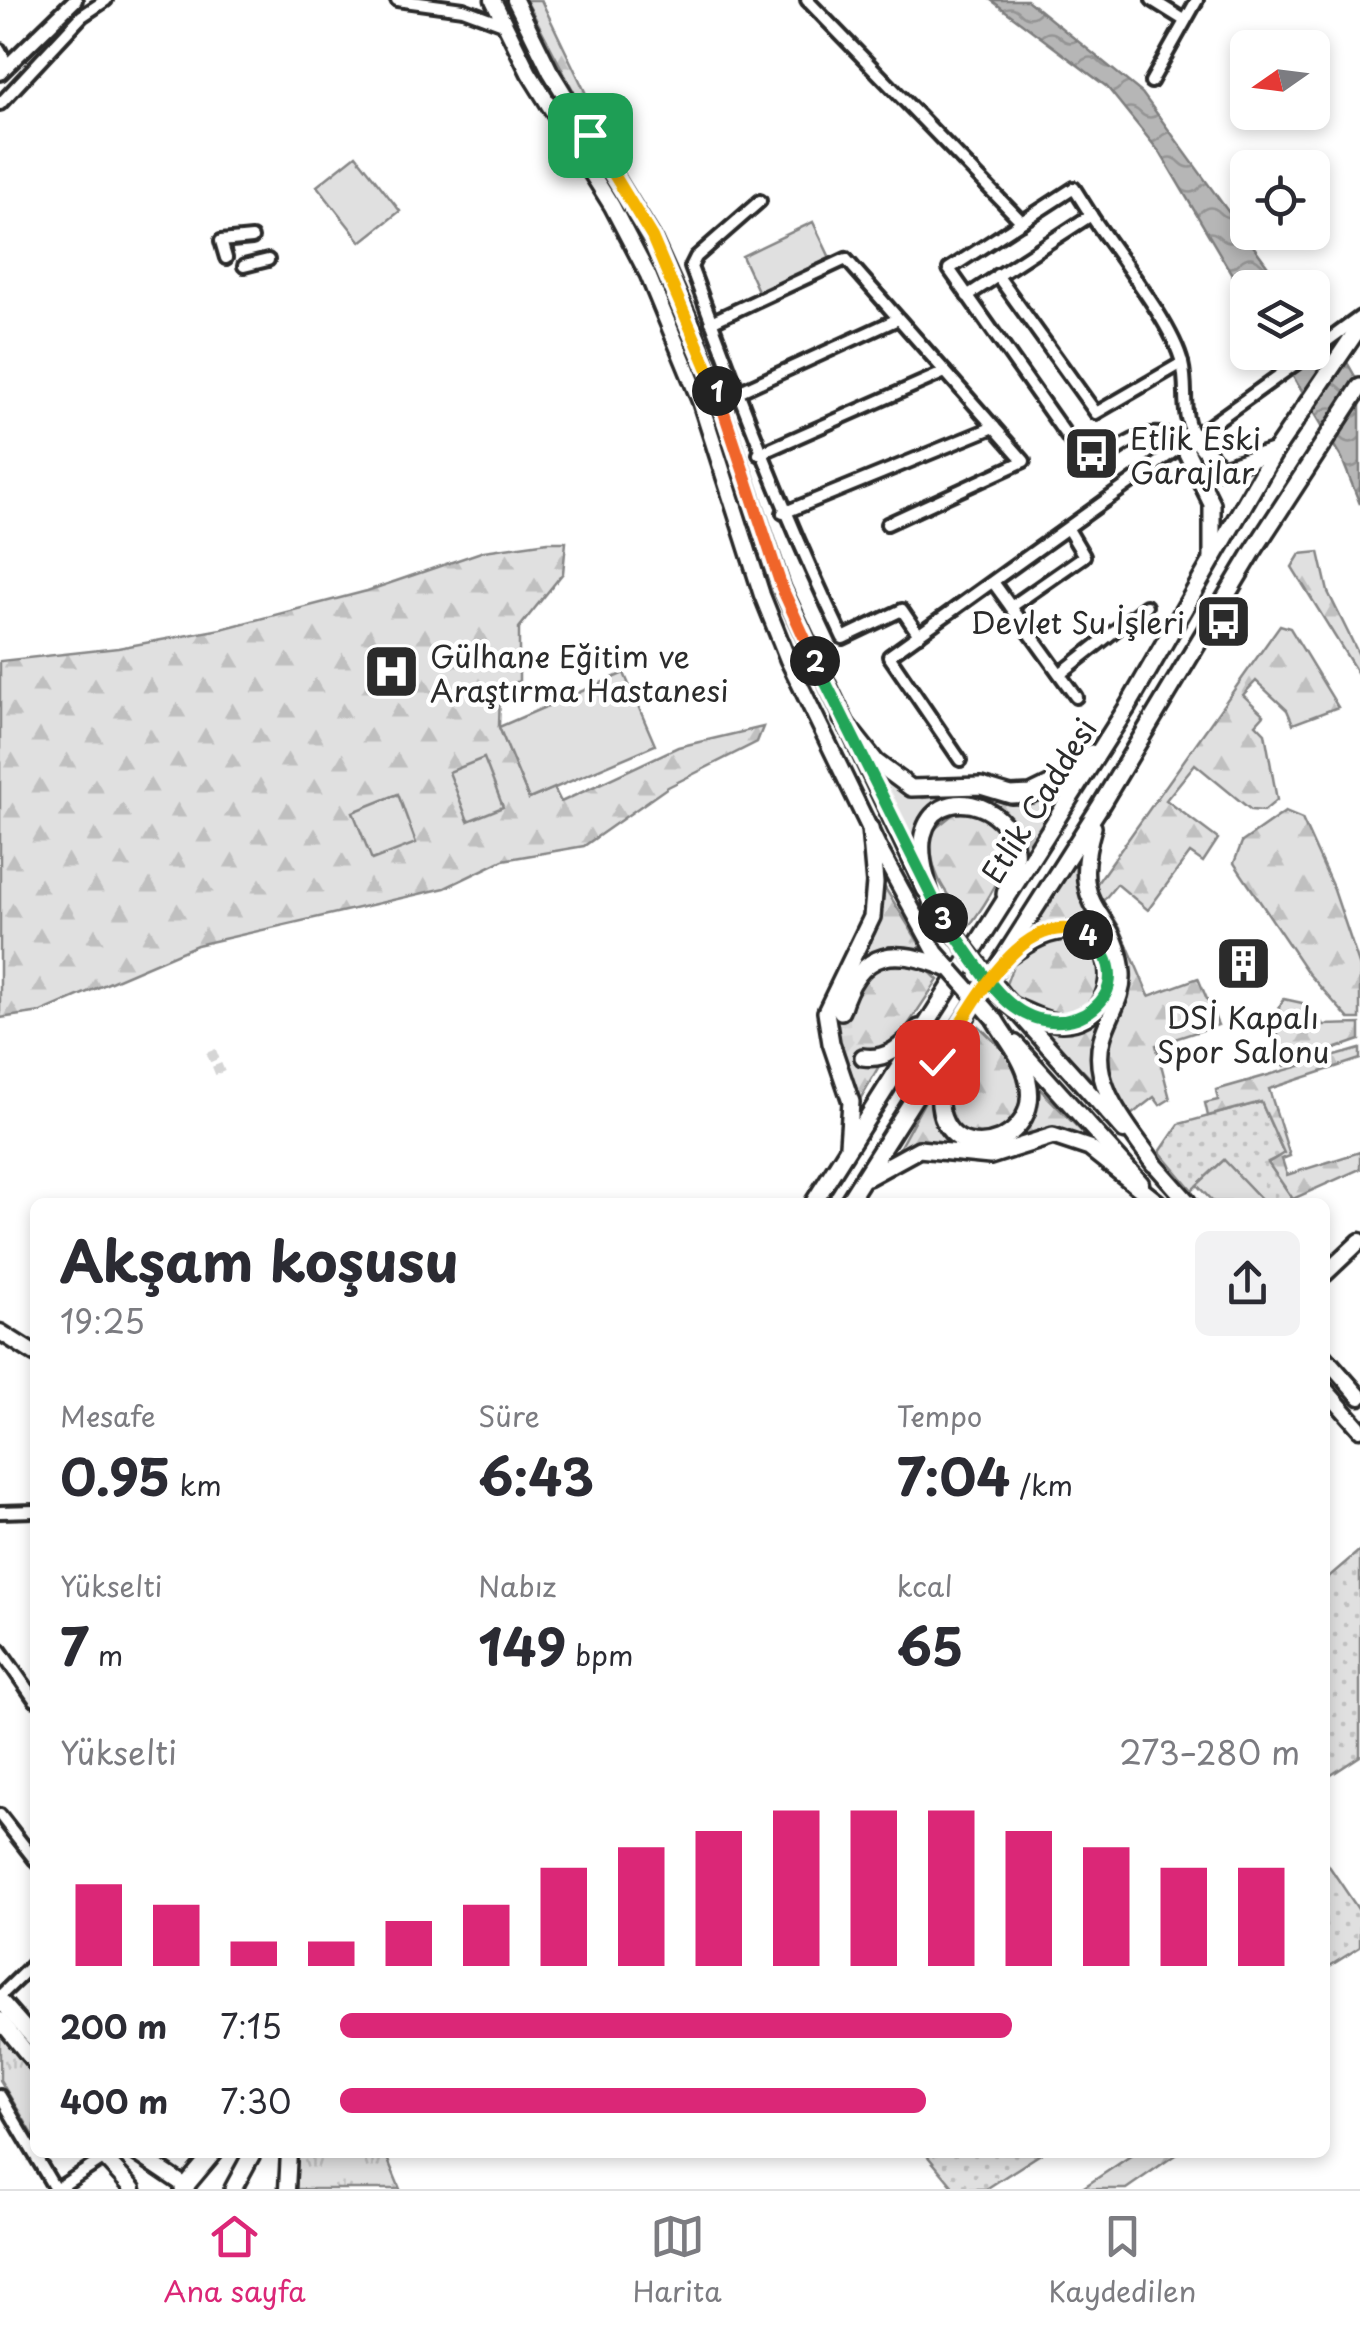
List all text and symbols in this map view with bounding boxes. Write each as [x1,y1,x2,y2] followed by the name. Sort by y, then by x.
[1230,30,1330,130] north arrow
[1230,30,1330,370] map controls
[548,93,633,178] pin
[563,108,618,163] icon: arrive
[1230,150,1330,250] button: locate
[1230,270,1330,370] button: layers
[692,366,742,416] pin: 1
[710,369,724,412] text: 1
[1130,415,1261,494] place label: Etlik Eski Garajlar
[1061,424,1121,484] bus stop icon: Etlik Eski Garajlar
[1194,591,1254,651] bus stop icon: Devlet Su İşleri
[970,599,1185,644] place label: Devlet Su İşleri
[430,633,729,712] place label: Gülhane Eğitim ve Araştırma Hastanesi
[790,636,840,686] pin: 2
[805,639,825,682] text: 2
[361,642,421,702] hospital icon: Gülhane Eğitim ve Araştırma Hastanesi
[969,709,1107,891] street label: Etlik Caddesi
[918,893,968,943] pin: 3
[934,896,952,939] text: 3
[1063,910,1113,960] pin: 4
[1078,913,1098,956] text: 4
[1213,934,1273,994] building icon: DSİ Kapalı Spor Salonu
[1157,994,1329,1073] place label: DSİ Kapalı Spor Salonu
[895,1020,980,1105] pin
[910,1035,965,1090] icon: check
[60,1218,459,1301] text: Akşam koşusu
[1195,1231,1300,1336] button: share
[60,1297,145,1345] text: 19:25
[60,1394,156,1437] text: Mesafe
[478,1394,540,1437] text: Süre
[897,1394,982,1437] text: Tempo
[60,1437,170,1513] text: 0.95
[478,1437,594,1513] text: 6:43
[897,1437,1010,1513] text: 7:04
[170,1463,222,1506] text: km
[1010,1463,1073,1506] text: /km
[60,1564,162,1607] text: Yükselti
[478,1564,556,1607] text: Nabız
[897,1564,953,1607] text: kcal
[60,1607,89,1683] text: 7
[478,1607,566,1683] text: 149
[897,1607,964,1683] text: 65
[89,1633,123,1676] text: m
[566,1633,633,1676] text: bpm
[60,1728,177,1776] text: Yükselti
[1119,1728,1300,1776] text: 273–280 m
[60,2002,167,2050] text: 200 m
[220,2002,282,2050] text: 7:15
[60,2077,168,2125] text: 400 m
[220,2077,291,2125] text: 7:30
[164,2209,306,2312] tab: Ana sayfa
[633,2209,722,2312] tab: Harita
[1049,2209,1196,2312] tab: Kaydedilen

